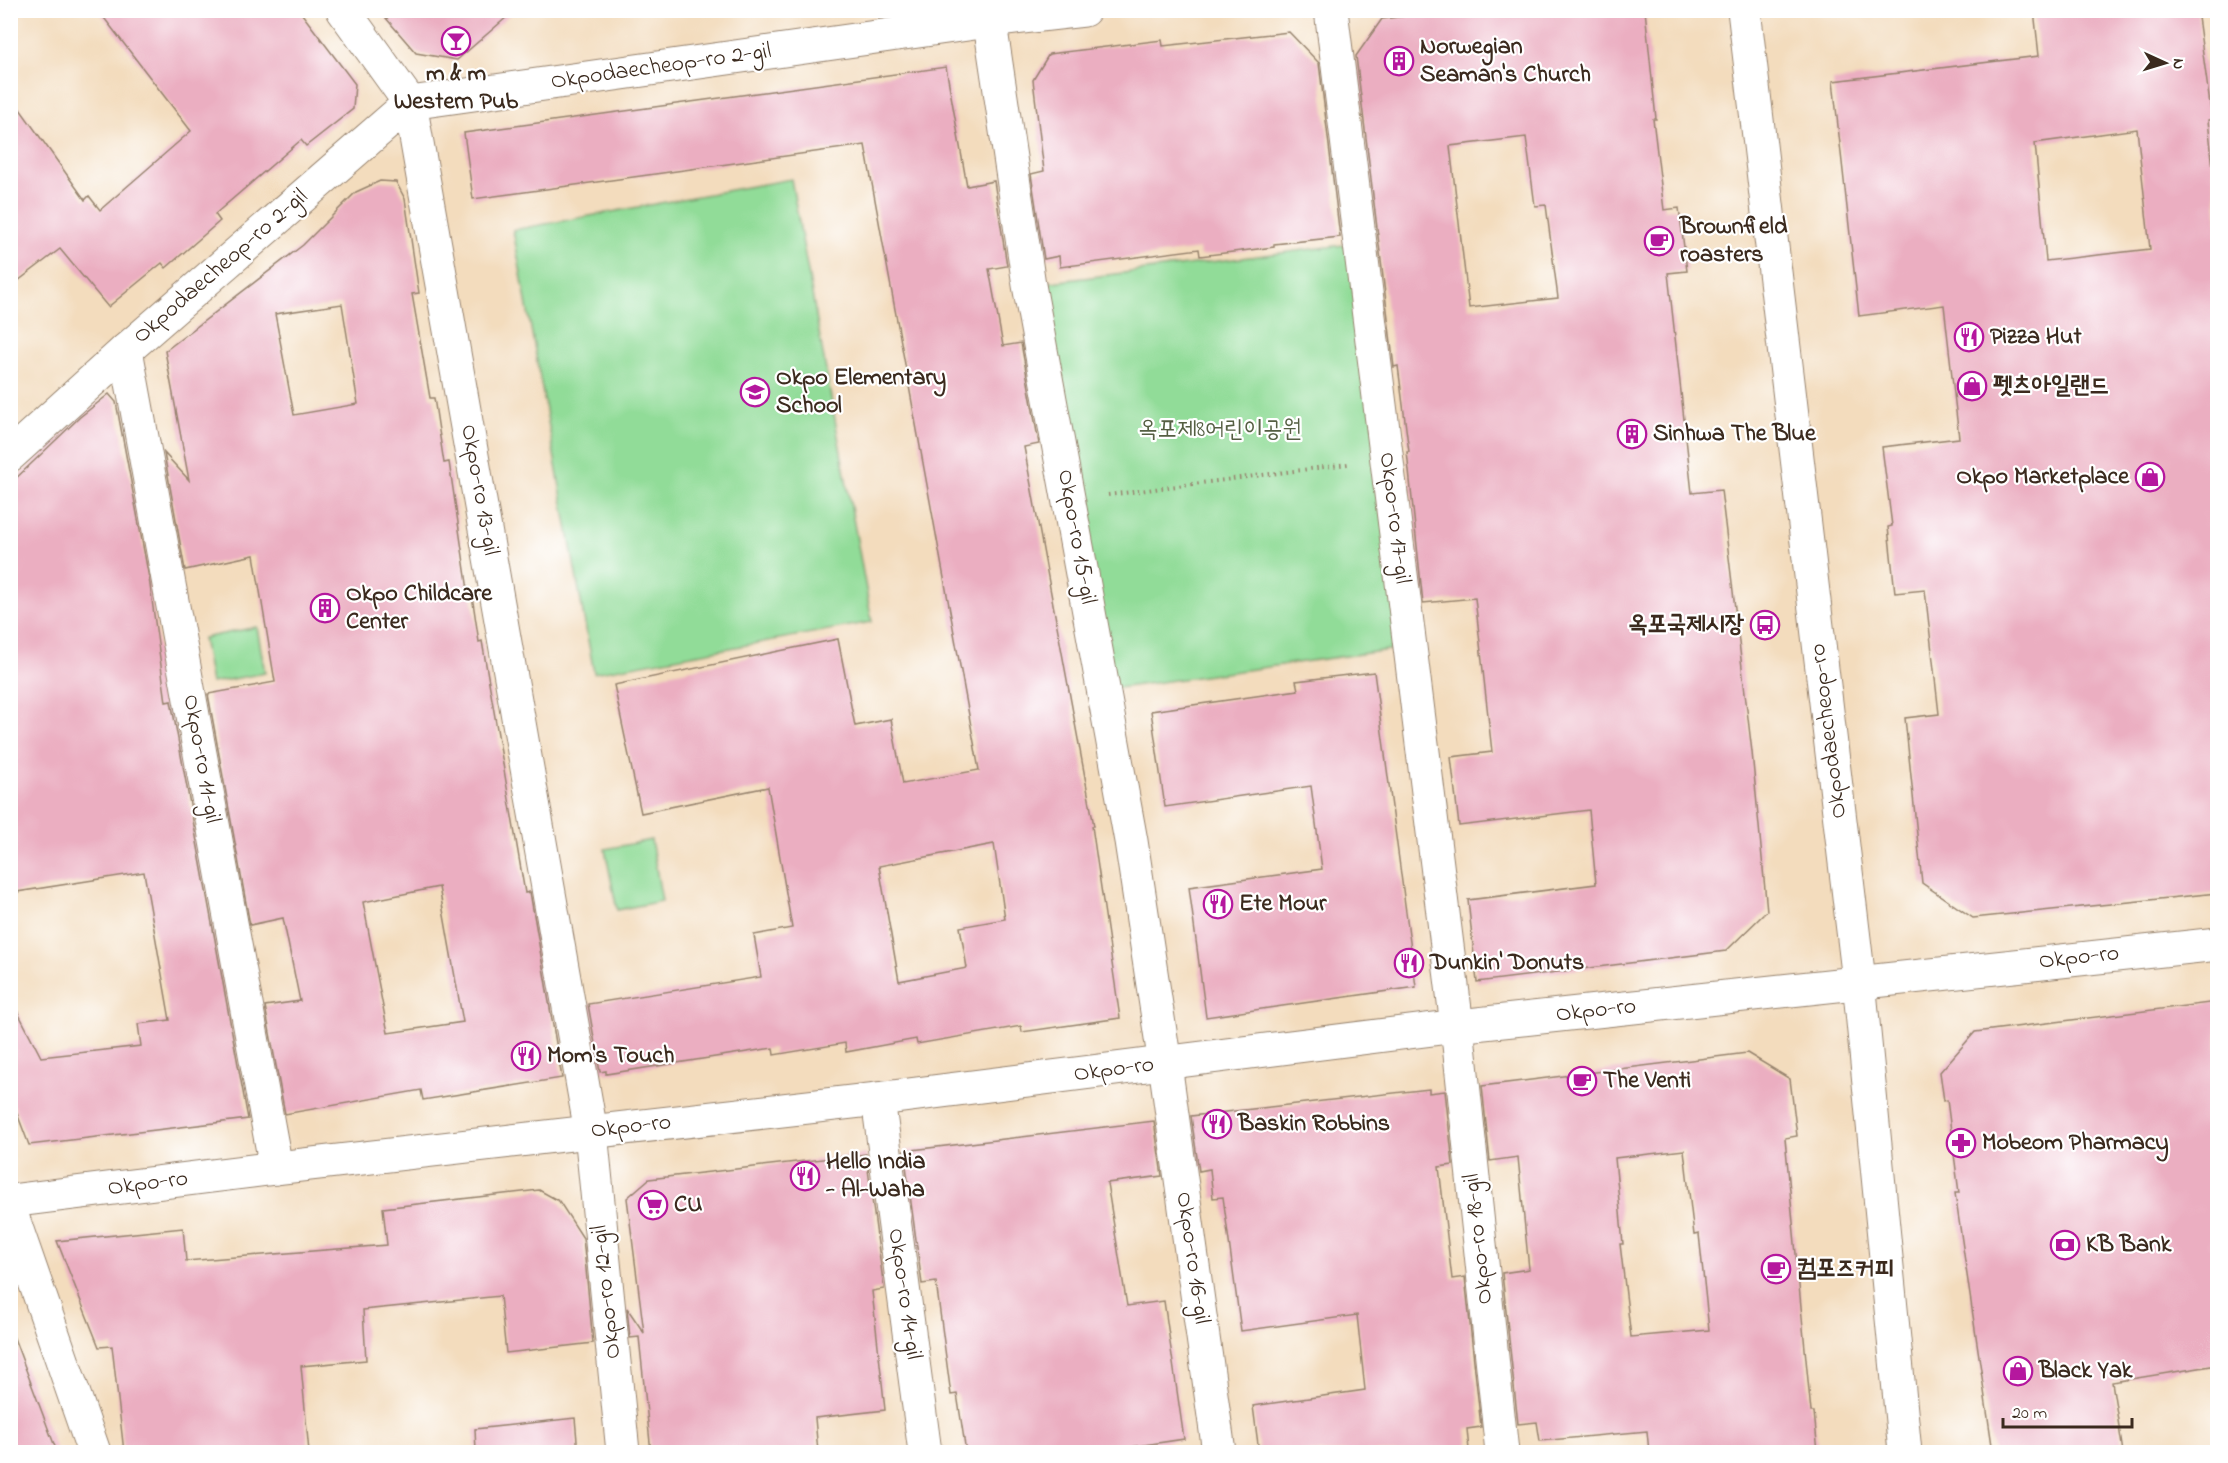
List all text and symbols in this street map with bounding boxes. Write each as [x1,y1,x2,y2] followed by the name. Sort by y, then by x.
[440,25,472,57] bar icon: m & m Western Pub
[1420,30,1591,93] place label: Norwegian Seaman's Church
[2135,33,2195,93] north arrow
[548,34,774,100] street label: Okpodaecheop-ro 2-gil
[1383,45,1415,77] building icon: Norwegian Seaman's Church
[394,57,519,120] place label: m & m Western Pub
[2166,58,2190,70] text: N
[126,181,316,353] street label: Okpodaecheop-ro 2-gil
[1679,210,1788,273] place label: Brownfield roasters
[1643,225,1675,257] cafe icon: Brownfield roasters
[1990,320,2082,355] place label: Pizza Hut
[1953,321,1985,353] restaurant icon: Pizza Hut
[776,361,946,424] place label: Okpo Elementary School
[1993,369,2109,404] place label: 펫츠아일랜드
[1956,370,1988,402] shop icon: 펫츠아일랜드
[739,376,771,408] school or university icon: Okpo Elementary School
[1138,413,1302,448] park label: 옥포제8어린이공원
[1653,417,1817,452] place label: Sinhwa The Blue
[1616,418,1648,450] building icon: Sinhwa The Blue
[450,422,508,558] street label: Okpo-ro 13-gil
[1369,450,1419,586] street label: Okpo-ro 17-gil
[1956,460,2130,495] place label: Okpo Marketplace
[2134,461,2166,493] shop icon: Okpo Marketplace
[1047,467,1105,607] street label: Okpo-ro 15-gil
[346,577,493,640] place label: Okpo Childcare Center
[309,592,341,624] building icon: Okpo Childcare Center
[1628,608,1745,643] place label: 옥포국제시장
[1749,609,1781,641] bus stop icon: 옥포국제시장
[1801,641,1857,821] street label: Okpodaecheop-ro
[172,692,230,826] street label: Okpo-ro 11-gil
[1239,887,1327,922] place label: Ete Mour
[1202,888,1234,920] restaurant icon: Ete Mour
[2037,936,2121,980] street label: Okpo-ro
[1429,946,1584,981] place label: Dunkin' Donuts
[1393,947,1425,979] restaurant icon: Dunkin' Donuts
[1554,989,1638,1033] street label: Okpo-ro
[547,1039,674,1074] place label: Mom's Touch
[510,1040,542,1072] restaurant icon: Mom's Touch
[1072,1048,1156,1092] street label: Okpo-ro
[1603,1064,1691,1099] place label: The Venti
[1566,1065,1598,1097] cafe icon: The Venti
[589,1105,673,1149] street label: Okpo-ro
[1237,1107,1390,1142] place label: Baskin Robbins
[1201,1108,1233,1140] restaurant icon: Baskin Robbins
[1982,1126,2169,1162] place label: Mobeom Pharmacy
[1945,1127,1977,1159] pharmacy icon: Mobeom Pharmacy
[825,1145,926,1208] place label: Hello India - Al-Waha
[789,1160,821,1192] restaurant icon: Hello India - Al-Waha
[106,1162,190,1206] street label: Okpo-ro
[1455,1172,1503,1306] street label: Okpo-ro 18-gil
[674,1188,702,1223] place label: CU
[637,1189,669,1221] supermarket icon: CU
[1165,1190,1219,1326] street label: Okpo-ro 16-gil
[583,1223,631,1361] street label: Okpo-ro 12-gil
[877,1226,931,1362] street label: Okpo-ro 14-gil
[2086,1228,2172,1263] place label: KB Bank
[2049,1229,2081,1261] bank icon: KB Bank
[1797,1252,1894,1287] place label: 컴포즈커피
[1760,1253,1792,1285] cafe icon: 컴포즈커피
[2038,1354,2133,1389] place label: Black Yak
[2002,1355,2034,1387] shop icon: Black Yak
[2003,1391,2132,1429] scale bar
[2012,1401,2047,1427] text: 20 m

